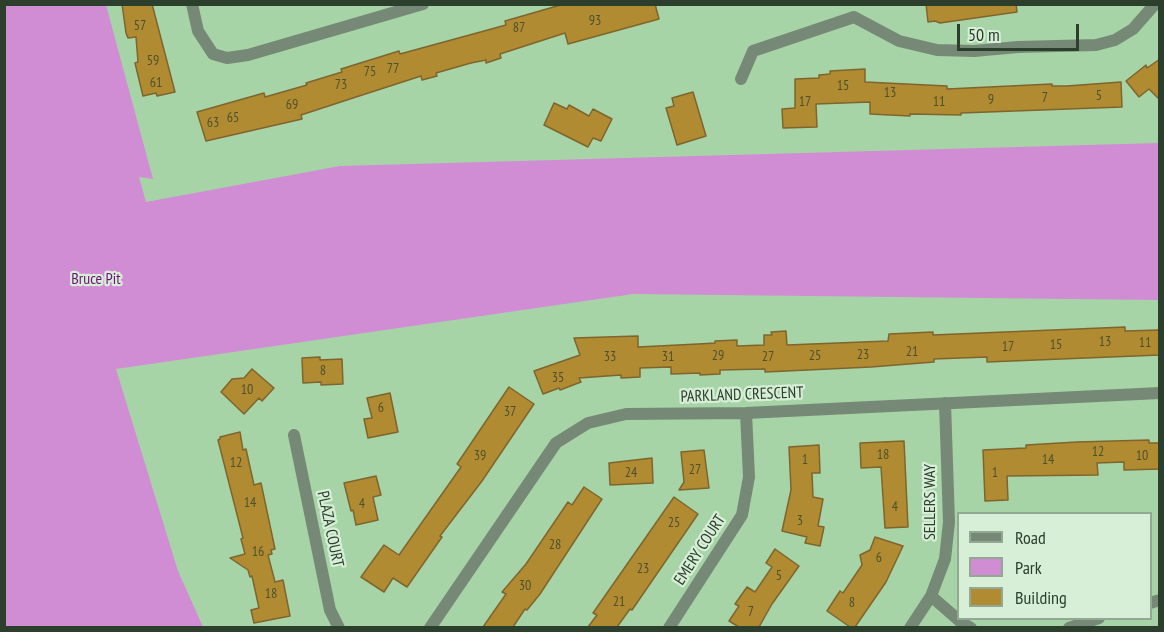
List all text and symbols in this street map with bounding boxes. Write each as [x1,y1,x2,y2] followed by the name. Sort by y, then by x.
[960,12,1082,50] scale bar
[589,13,601,29] house number: 93
[134,18,146,34] house number: 57
[513,20,525,36] house number: 87
[968,23,1000,46] text: 50 m
[147,53,159,69] house number: 59
[387,61,399,77] house number: 77
[364,64,376,80] house number: 75
[150,75,162,91] house number: 61
[335,77,347,93] house number: 73
[837,78,849,94] house number: 15
[884,85,896,101] house number: 13
[1096,88,1102,104] house number: 5
[1042,90,1048,106] house number: 7
[988,92,994,108] house number: 9
[799,94,811,110] house number: 17
[933,94,945,110] house number: 11
[286,97,298,113] house number: 69
[227,110,239,126] house number: 65
[207,115,219,131] house number: 63
[71,269,121,289] park label: Bruce Pit
[1099,334,1111,350] house number: 13
[1139,335,1151,351] house number: 11
[1050,337,1062,353] house number: 15
[1002,339,1014,355] house number: 17
[906,344,918,360] house number: 21
[857,347,869,363] house number: 23
[712,348,724,364] house number: 29
[809,348,821,364] house number: 25
[604,349,616,365] house number: 33
[662,349,674,365] house number: 31
[762,349,774,365] house number: 27
[320,363,326,379] house number: 8
[552,370,564,386] house number: 35
[241,382,253,398] house number: 10
[680,383,804,407] street label: PARKLAND CRESCENT
[378,400,384,416] house number: 6
[504,404,516,420] house number: 37
[1092,444,1104,460] house number: 12
[877,447,889,463] house number: 18
[474,448,486,464] house number: 39
[1136,448,1148,464] house number: 10
[802,452,808,468] house number: 1
[1042,452,1054,468] house number: 14
[230,455,242,471] house number: 12
[689,462,701,478] house number: 27
[920,464,940,540] street label: SELLERS WAY
[625,465,637,481] house number: 24
[992,465,998,481] house number: 1
[313,489,347,569] street label: PLAZA COURT
[244,495,256,511] house number: 14
[359,496,365,512] house number: 4
[892,499,898,515] house number: 4
[670,511,730,589] street label: EMERY COURT
[957,512,1152,620] legend
[797,513,803,529] house number: 3
[668,515,680,531] house number: 25
[1015,526,1046,549] text: Road
[549,537,561,553] house number: 28
[252,544,264,560] house number: 16
[876,550,882,566] house number: 6
[1015,556,1042,579] text: Park
[637,561,649,577] house number: 23
[776,568,782,584] house number: 5
[519,578,531,594] house number: 30
[265,586,277,602] house number: 18
[1015,586,1067,609] text: Building
[613,594,625,610] house number: 21
[849,595,855,611] house number: 8
[748,604,754,620] house number: 7

